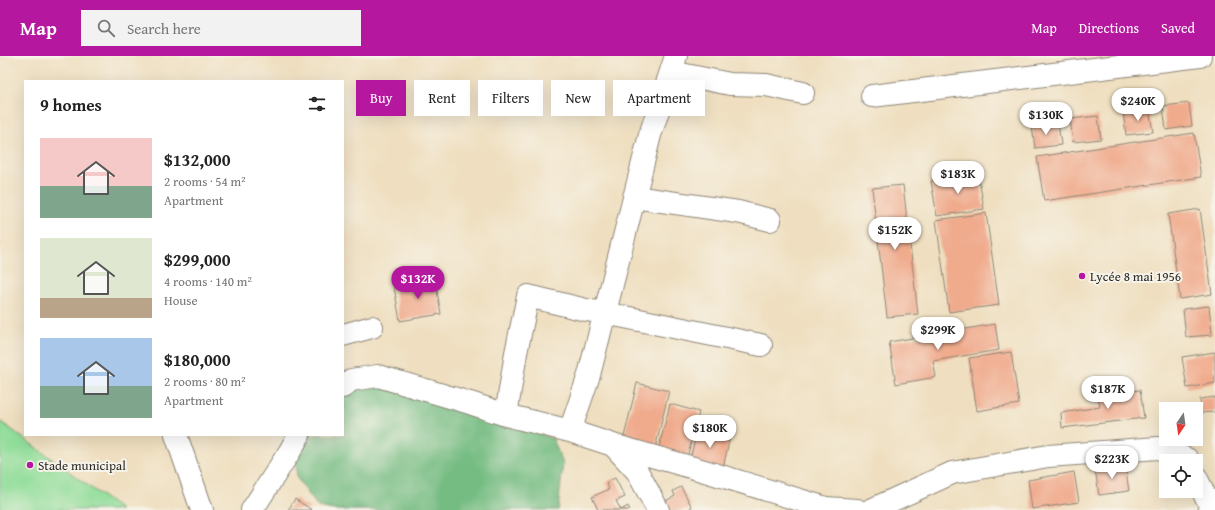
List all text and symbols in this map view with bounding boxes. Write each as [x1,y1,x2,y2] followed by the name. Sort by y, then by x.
[81,10,361,46] search box
[20,14,57,42] text: Map
[95,17,117,39] icon: search
[127,18,201,39] text: Search here
[1031,18,1057,38] text: Map
[1079,18,1139,38] text: Directions
[1161,18,1195,38] text: Saved
[356,80,406,116] chip: Buy
[414,80,470,116] chip: Rent
[478,80,543,116] chip: Filters
[551,80,605,116] chip: New
[613,80,705,116] chip: Apartment
[1110,88,1166,122] pin: $240K
[1120,91,1156,110] text: $240K
[40,92,102,117] text: 9 homes
[306,93,328,115] icon: filters
[1018,102,1074,136] pin: $130K
[1028,105,1064,124] text: $130K
[164,147,230,172] text: $132,000
[72,154,120,202] icon: home
[930,161,986,195] pin: $183K
[940,164,976,183] text: $183K
[164,172,246,191] text: 2 rooms · 54 m²
[164,191,224,210] text: Apartment
[867,217,923,251] pin: $152K
[877,220,913,239] text: $152K
[164,247,230,272] text: $299,000
[72,254,120,302] icon: home
[390,266,446,300] pin: $132K
[1090,267,1181,286] place label: Lycée 8 mai 1956
[400,269,436,288] text: $132K
[1077,271,1087,281] marker: Lycée 8 mai 1956
[164,272,252,291] text: 4 rooms · 140 m²
[164,291,198,310] text: House
[910,317,966,351] pin: $299K
[920,320,956,339] text: $299K
[164,347,230,372] text: $180,000
[72,354,120,402] icon: home
[164,372,246,391] text: 2 rooms · 80 m²
[1080,376,1136,410] pin: $187K
[1090,379,1126,398] text: $187K
[164,391,224,410] text: Apartment
[1159,402,1203,446] north arrow
[1159,402,1203,498] map controls
[682,415,738,449] pin: $180K
[692,418,728,437] text: $180K
[1084,446,1140,480] pin: $223K
[1094,449,1130,468] text: $223K
[1159,454,1203,498] button: locate
[38,456,126,475] place label: Stade municipal
[25,460,35,470] marker: Stade municipal

